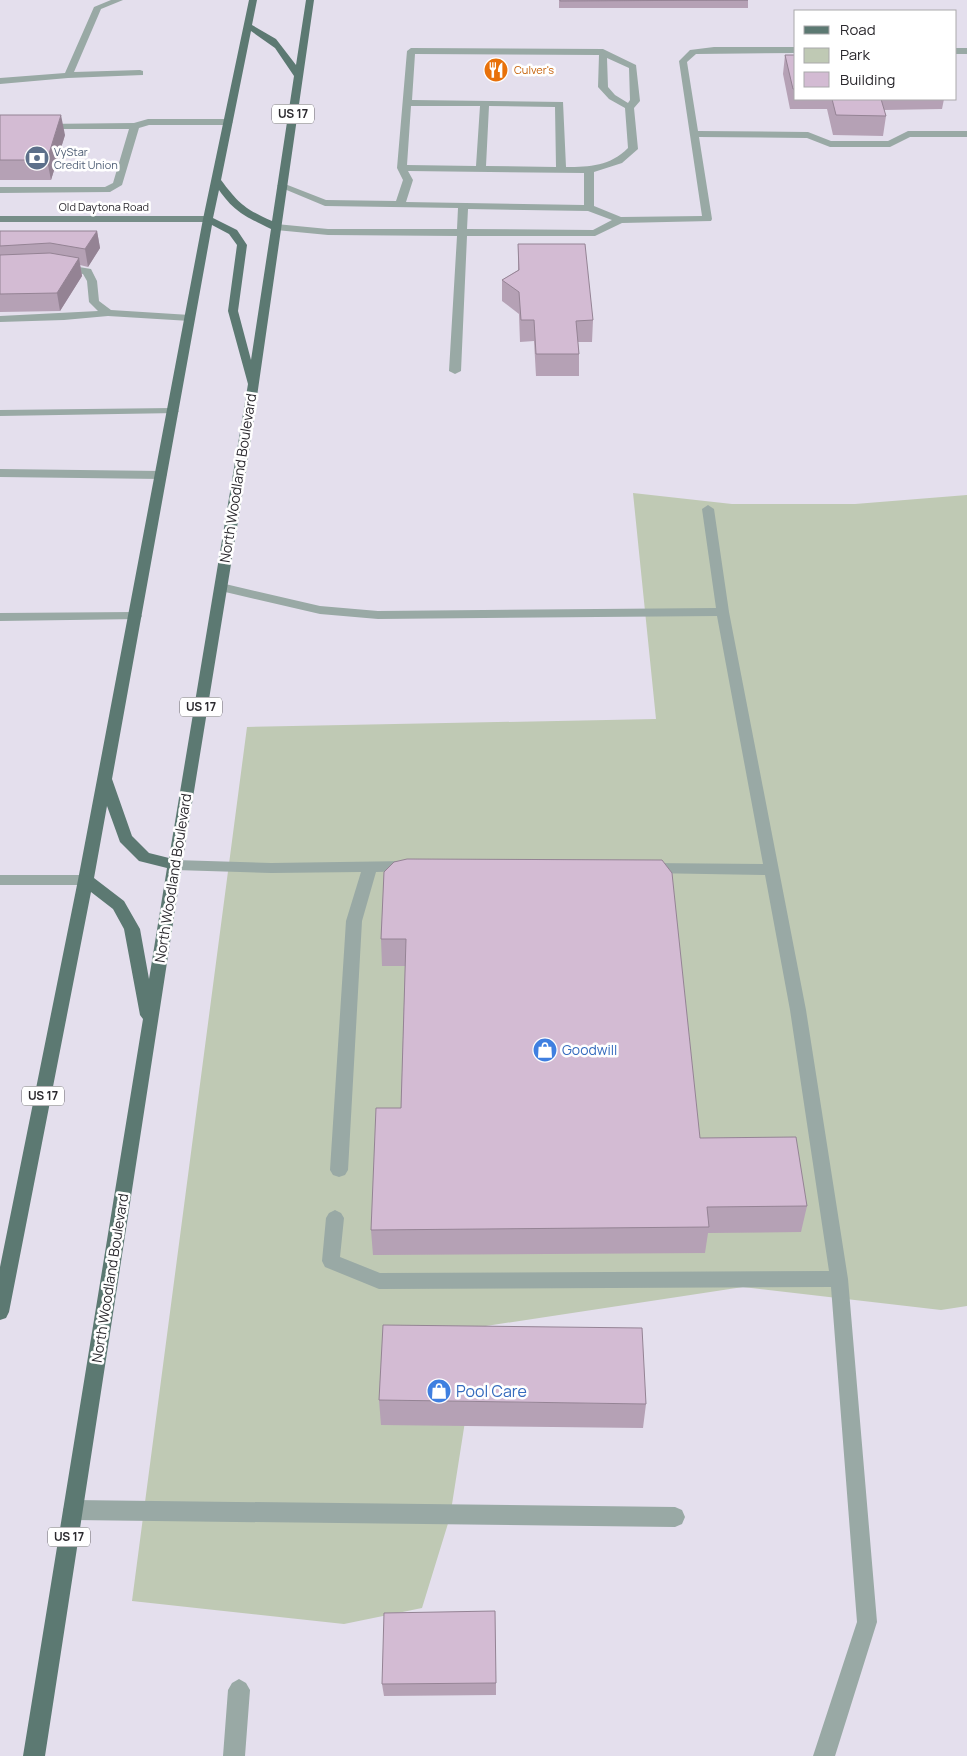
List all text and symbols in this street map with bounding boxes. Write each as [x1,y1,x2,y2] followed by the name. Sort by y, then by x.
[794,10,957,100] legend
[840,19,876,40] text: Road
[840,44,870,65] text: Park
[483,57,509,83] restaurant icon: Culver's
[514,62,554,77] place label: Culver's
[840,69,895,90] text: Building
[272,105,314,124] road number: US 17
[54,144,118,172] place label: VyStar Credit Union
[24,145,50,171] bank icon: VyStar Credit Union
[59,199,149,214] street label: Old Daytona Road
[215,392,260,564] street label: North Woodland Boulevard
[180,698,222,716] road number: US 17
[150,792,195,964] street label: North Woodland Boulevard
[532,1037,558,1063] shop icon: Goodwill
[562,1040,617,1059] place label: Goodwill
[22,1086,64,1106] road number: US 17
[87,1192,132,1364] street label: North Woodland Boulevard
[426,1378,452,1404] shop icon: Pool Care
[456,1380,527,1402] place label: Pool Care
[48,1528,90,1546] road number: US 17

